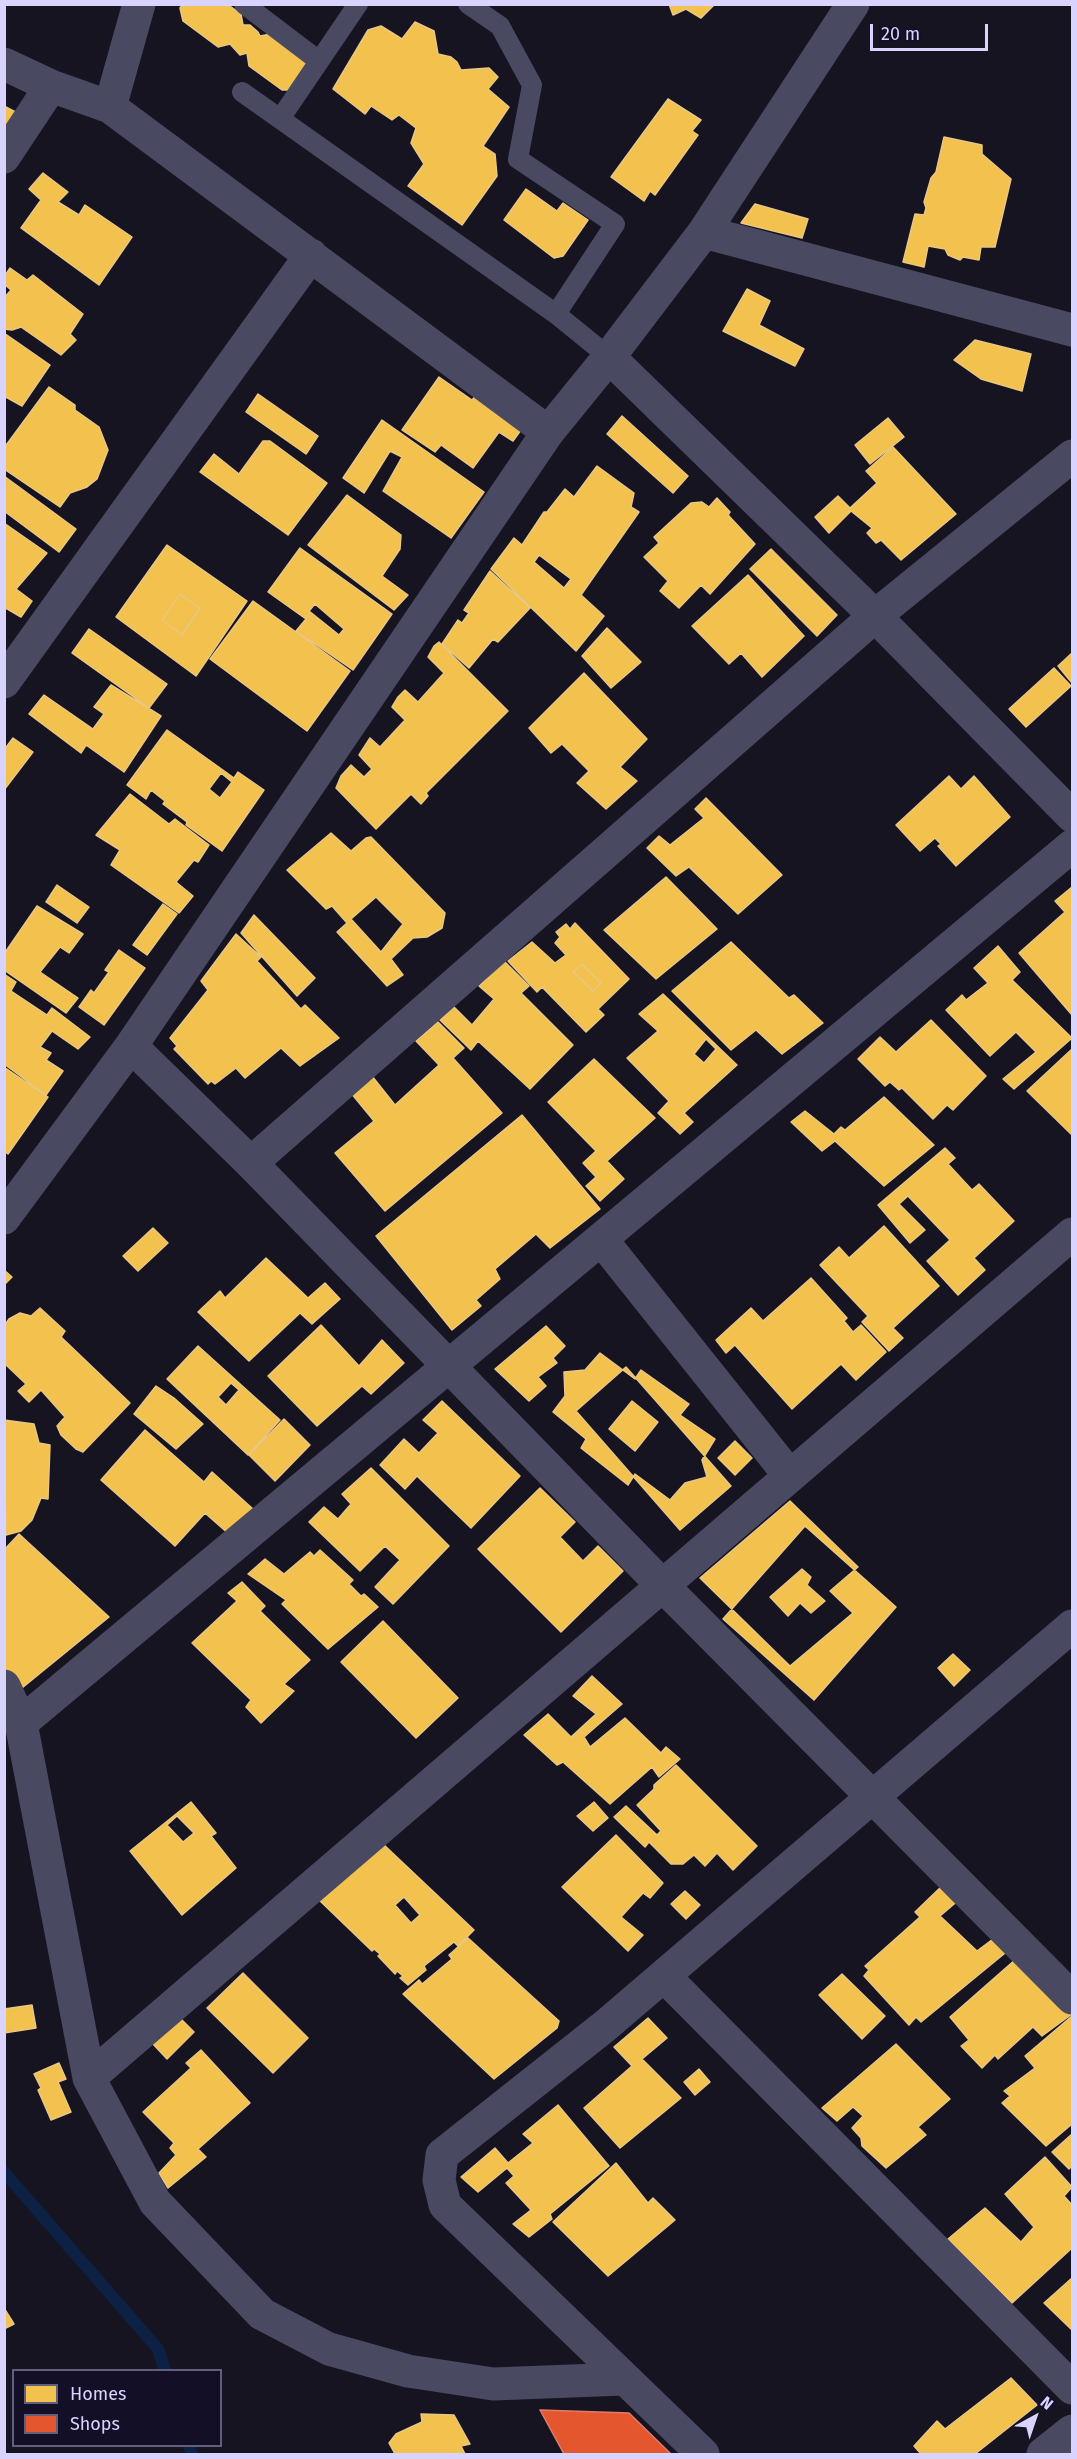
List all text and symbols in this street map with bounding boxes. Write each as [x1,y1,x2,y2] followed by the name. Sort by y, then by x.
[873,12,992,50] scale bar
[881,23,920,45] text: 20 m
[12,2369,222,2447] legend
[70,2383,126,2405] text: Homes
[1005,2387,1065,2447] north arrow
[1037,2392,1057,2414] text: N
[70,2413,120,2435] text: Shops

